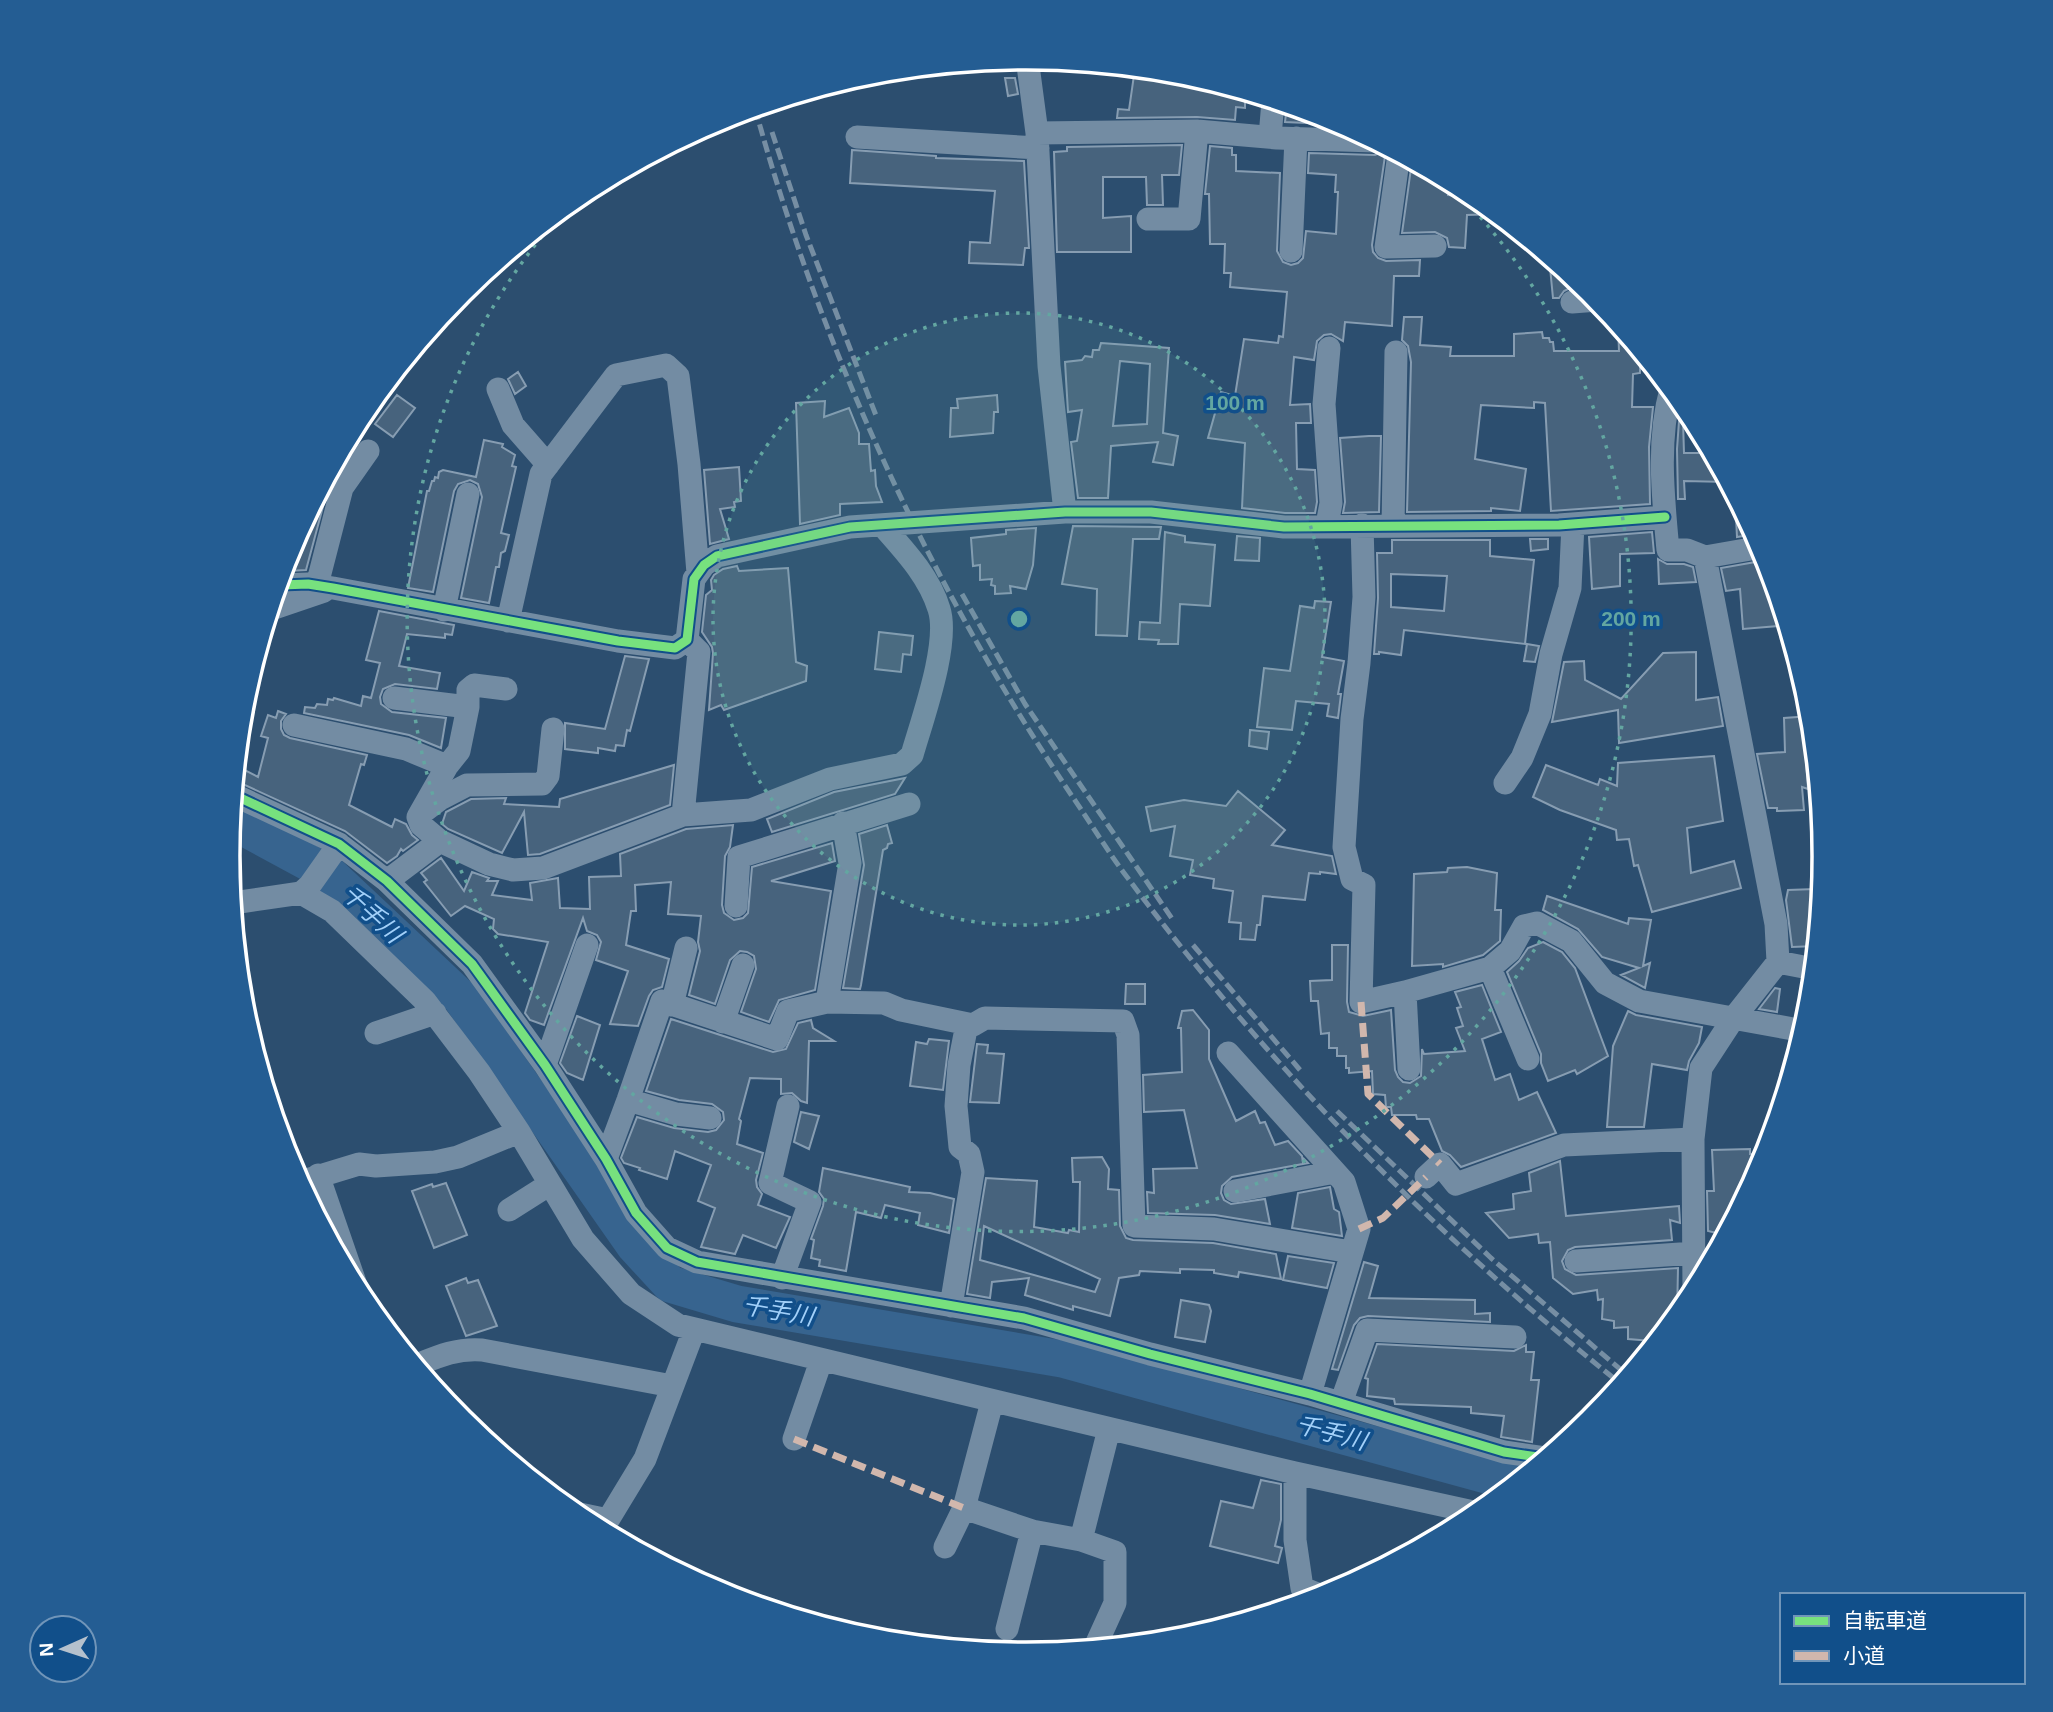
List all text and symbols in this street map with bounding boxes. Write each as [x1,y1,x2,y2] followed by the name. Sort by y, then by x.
[1205,391,1265,414] text: 100 m
[1007,607,1031,631] centre of rings
[1601,607,1661,630] text: 200 m
[337,879,410,950] water label: 千手川
[740,1291,819,1331] water label: 千手川
[1293,1410,1372,1456] water label: 千手川
[1780,1593,2025,1684] legend
[1843,1609,1927,1632] text: 自転車道
[28,1614,98,1684] north arrow
[36,1642,57,1657] text: N
[1843,1644,1885,1667] text: 小道

